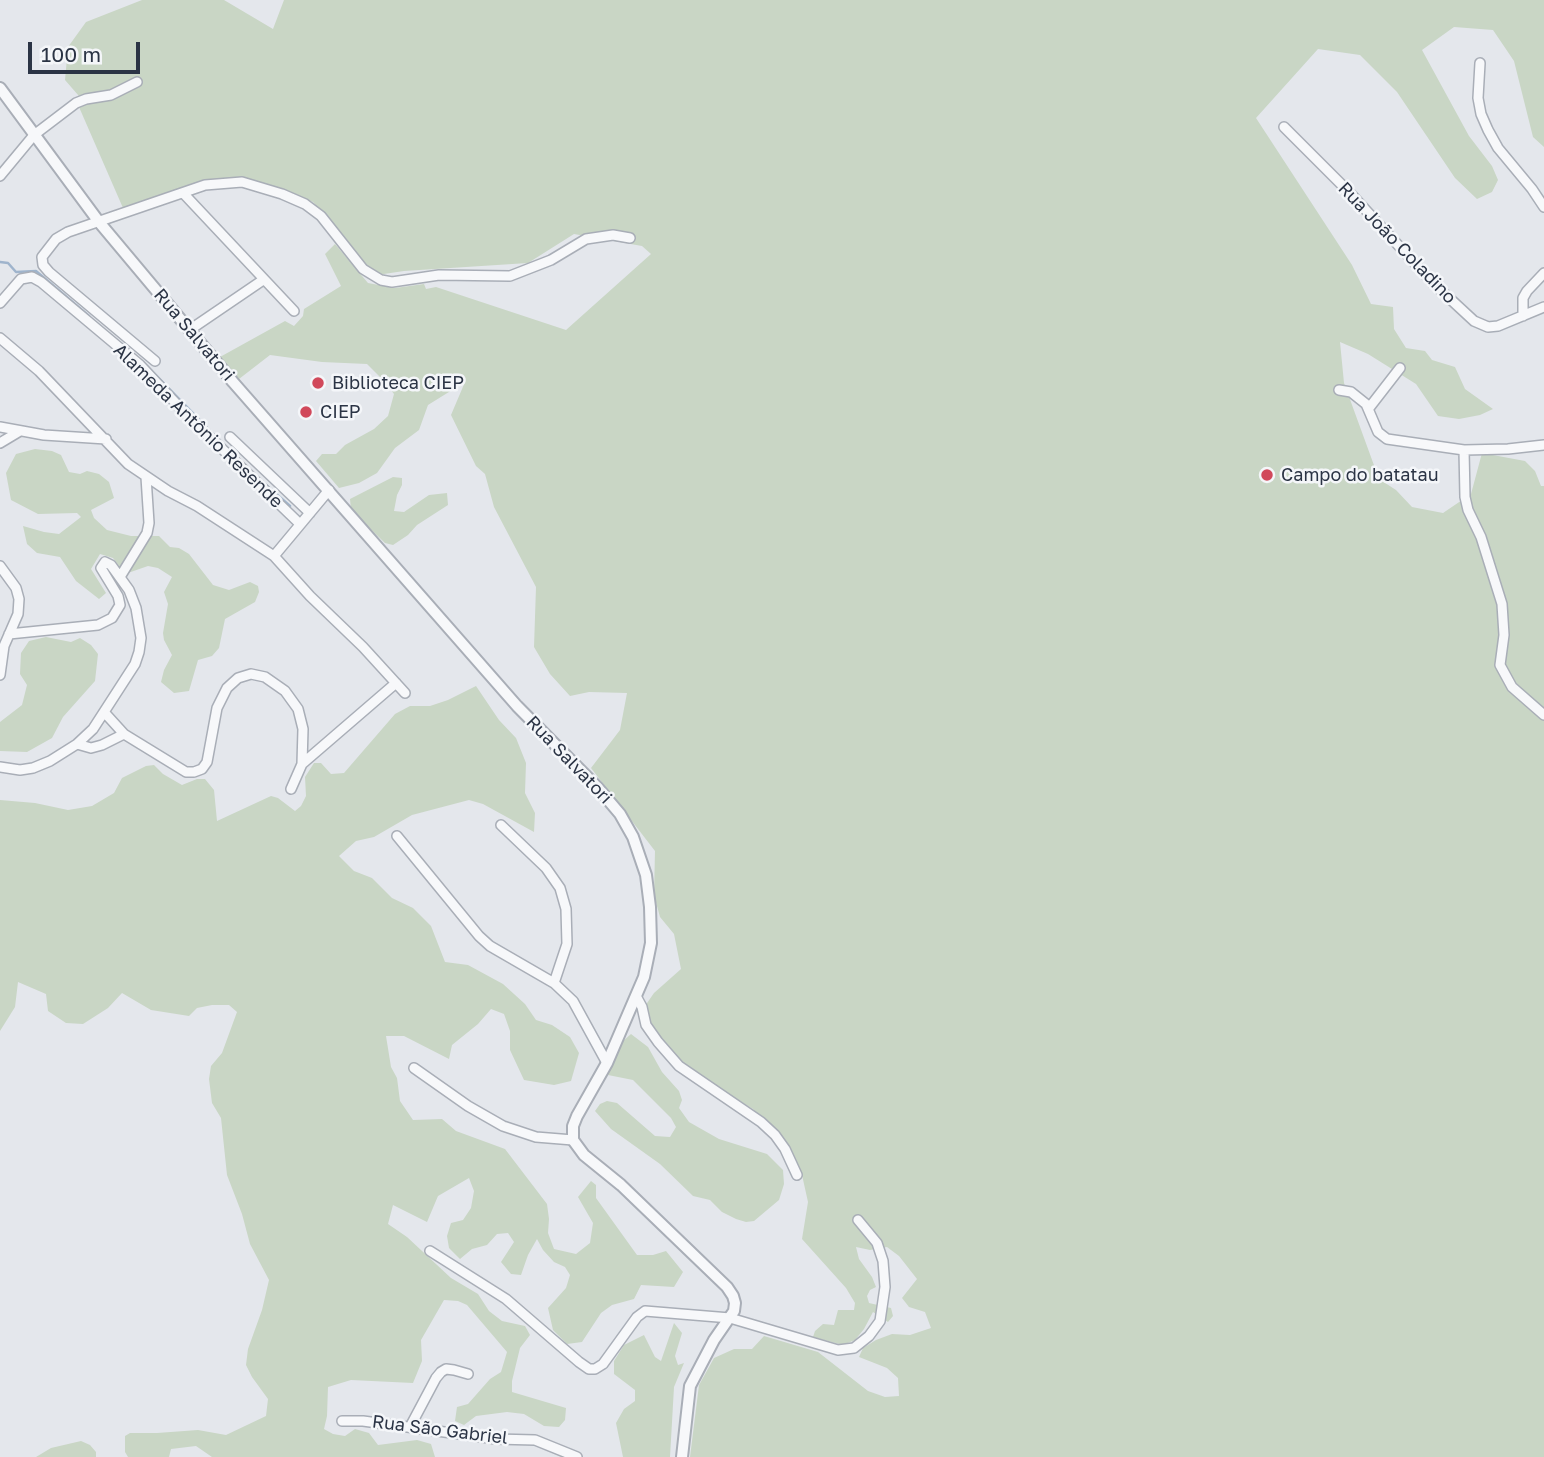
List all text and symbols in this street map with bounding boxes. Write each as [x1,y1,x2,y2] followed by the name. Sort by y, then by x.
[32,28,144,72] scale bar
[41,41,101,67] text: 100 m
[1334,178,1460,308] street label: Rua João Coladino
[149,284,239,386] street label: Rua Salvatori
[109,339,287,513] street label: Alameda Antônio Resende
[332,372,464,394] place label: Biblioteca CIEP
[310,375,326,391] marker: Biblioteca CIEP
[320,401,361,423] place label: CIEP
[298,404,314,420] marker: CIEP
[1281,464,1439,486] place label: Campo do batatau
[1259,467,1275,483] marker: Campo do batatau
[522,712,616,808] street label: Rua Salvatori
[371,1411,509,1449] street label: Rua São Gabriel

